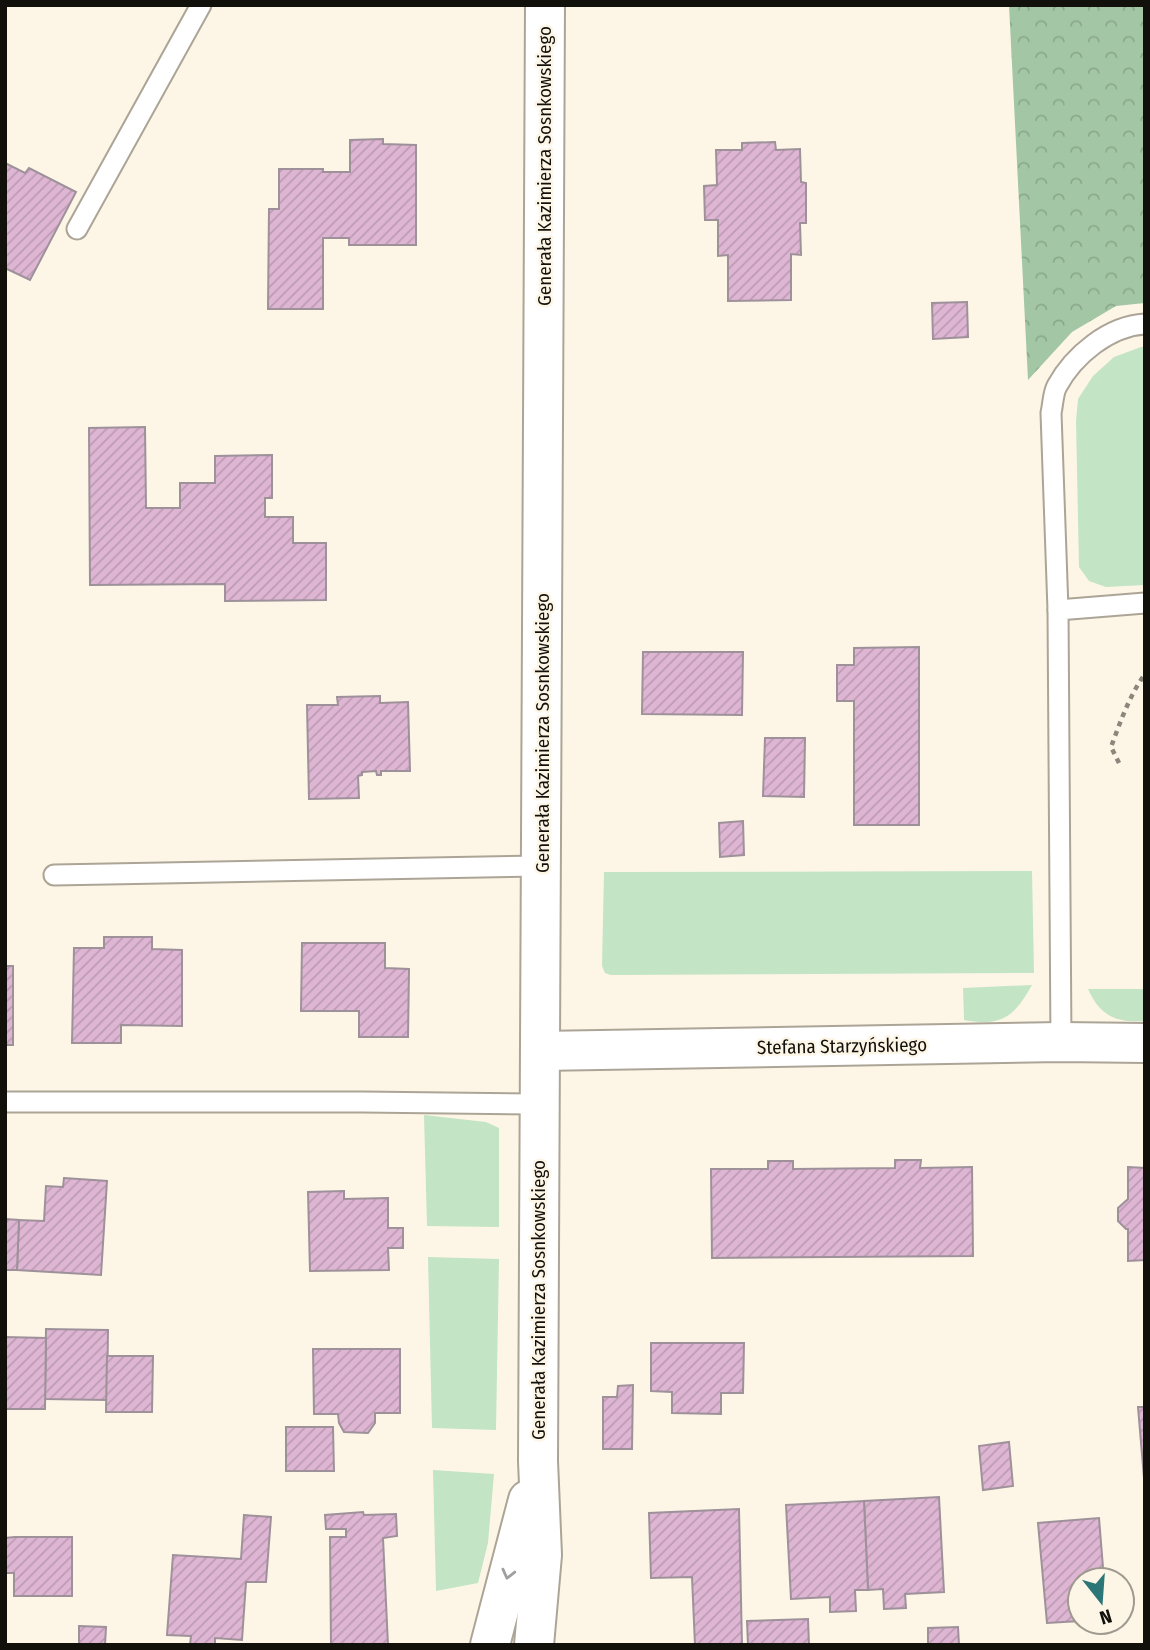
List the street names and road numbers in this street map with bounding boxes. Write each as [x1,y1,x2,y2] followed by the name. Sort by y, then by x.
[533,26,556,306] street label: Generała Kazimierza Sosnkowskiego
[531,593,554,873] street label: Generała Kazimierza Sosnkowskiego
[757,1033,927,1059] street label: Stefana Starzyńskiego
[527,1160,550,1440] street label: Generała Kazimierza Sosnkowskiego

